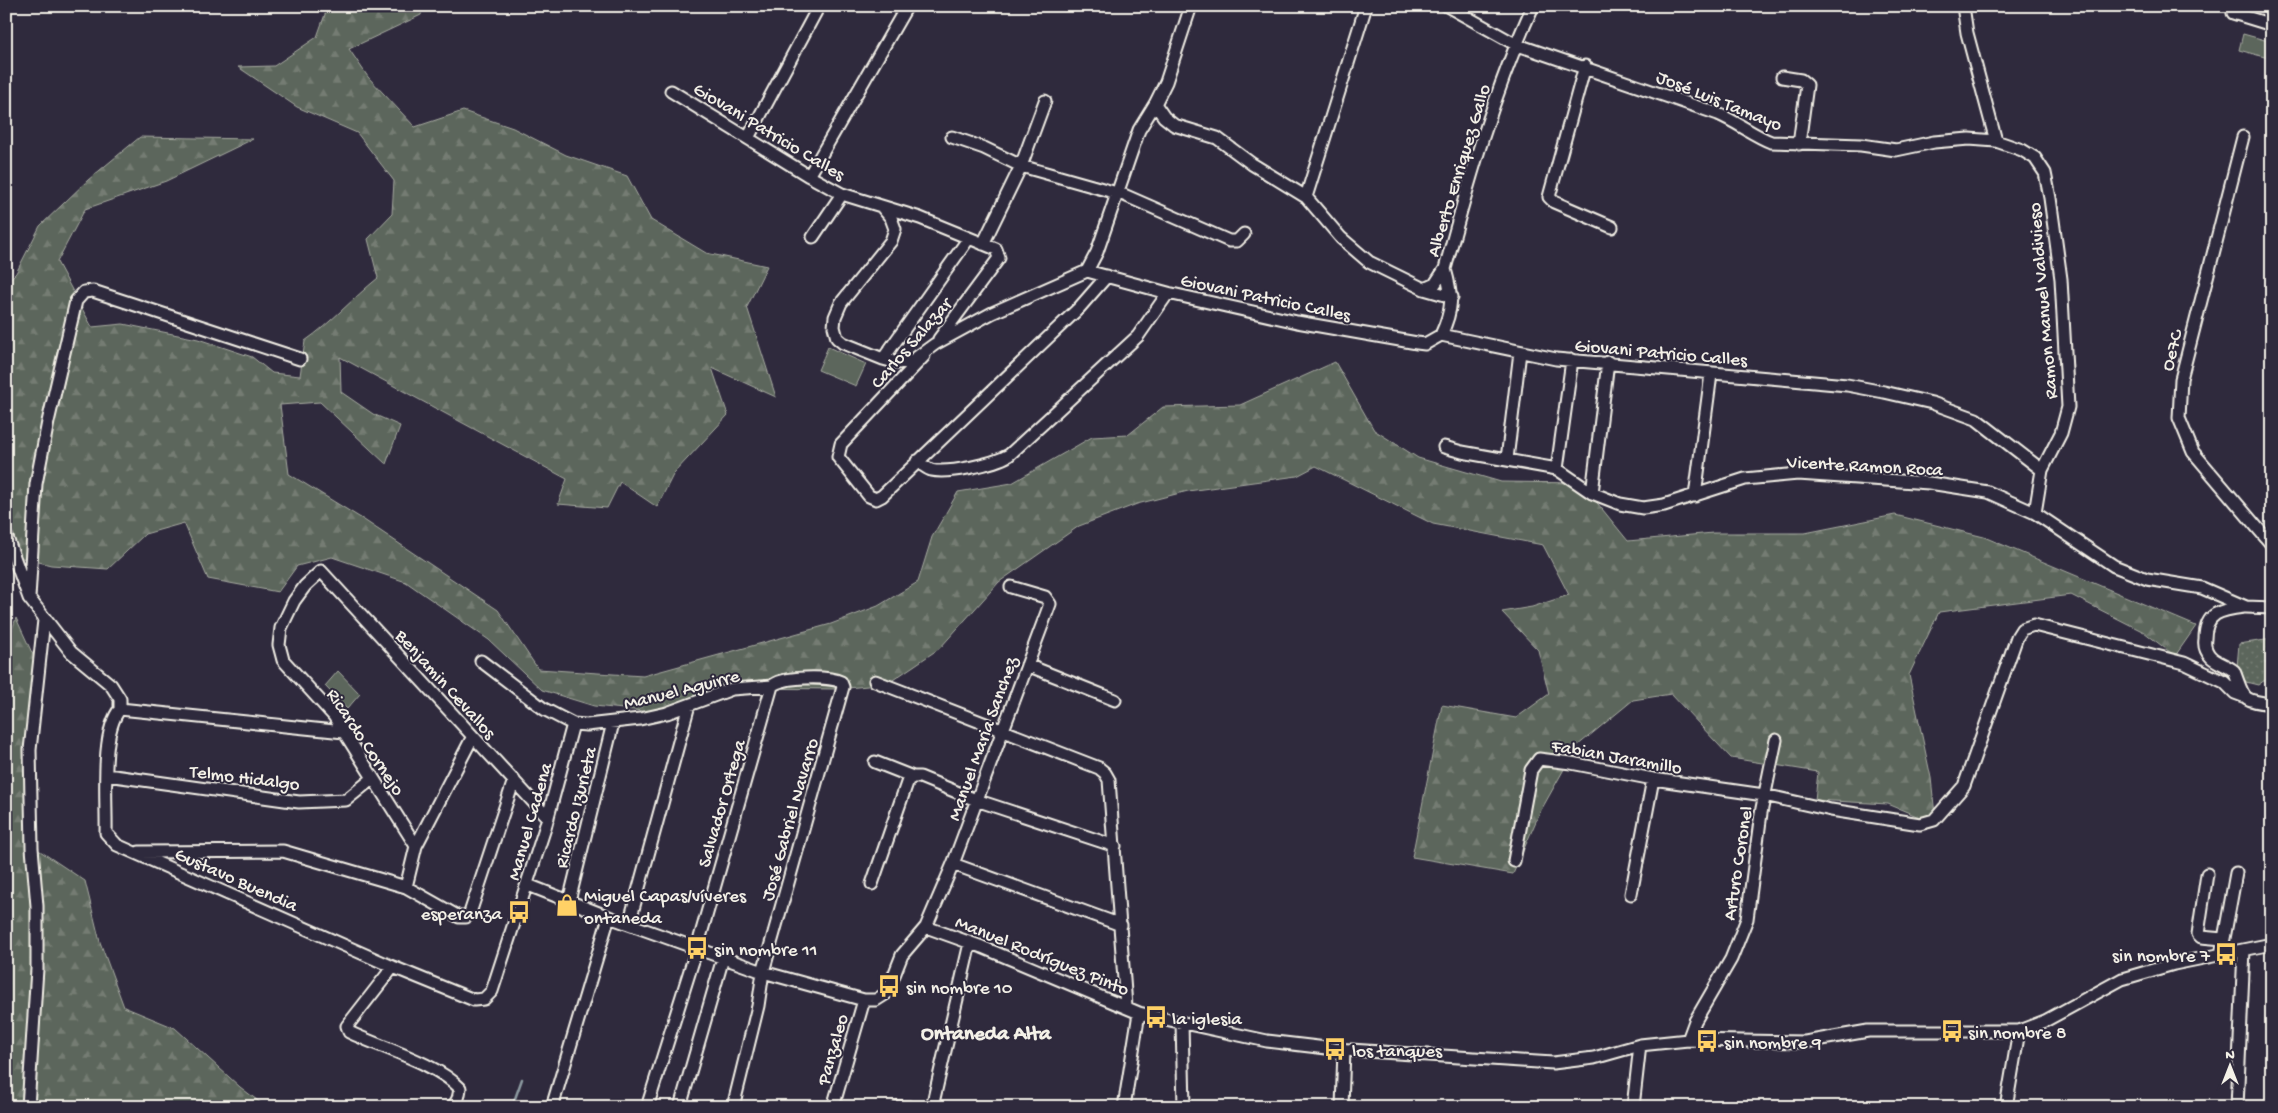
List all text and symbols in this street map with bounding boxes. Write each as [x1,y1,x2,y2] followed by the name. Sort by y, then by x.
[1652,67,1785,138] street label: José Luis Tamayo
[688,79,849,188] street label: Giovani Patricio Calles
[1423,82,1498,260] street label: Alberto Enriquez Gallo
[2024,201,2065,400] street label: Ramon Manuel Valdivieso
[1178,270,1353,329] street label: Giovani Patricio Calles
[867,292,960,394] street label: Carlos Salazar
[2157,326,2190,374] street label: Oe7C
[1573,335,1749,374] street label: Giovani Patricio Calles
[1785,452,1945,483] street label: Vicente Ramon Roca
[388,625,500,746] street label: Benjamin Cevallos
[944,653,1025,824] street label: Manuel Maria Sanchez
[622,666,742,717] street label: Manuel Aguirre
[320,685,408,801] street label: Ricardo Cornejo
[1548,735,1684,781] street label: Fabian Jaramillo
[694,736,753,870] street label: Salvador Ortega
[757,736,826,904] street label: José Gabriel Navarro
[551,743,604,871] street label: Ricardo Izurieta
[504,759,560,884] street label: Manuel Cadena
[187,761,301,798] street label: Telmo Hidalgo
[1719,805,1760,922] street label: Arturo Coronel
[171,844,302,919] street label: Gustavo Buendia
[584,886,747,931] place label: Miguel Capas/víveres ontaneda
[554,892,580,918] shop icon: Miguel Capas/víveres ontaneda
[506,899,532,925] bus stop icon: esperanza
[421,904,503,927] place label: esperanza
[951,912,1132,1003] street label: Manuel Rodríguez Pinto
[684,935,710,961] bus stop icon: sin nombre 11
[714,940,817,963] place label: sin nombre 11
[2213,941,2239,967] bus stop icon: sin nombre 7
[2112,946,2211,969] place label: sin nombre 7
[876,973,902,999] bus stop icon: sin nombre 10
[906,978,1013,1001] place label: sin nombre 10
[1143,1004,1169,1030] bus stop icon: la iglesia
[1172,1009,1243,1032] place label: la iglesia
[813,1012,855,1089] street label: Panzaleo
[1939,1018,1965,1044] bus stop icon: sin nombre 8
[921,1023,1052,1048] district label: Ontaneda Alta
[1968,1023,2067,1046] place label: sin nombre 8
[1694,1028,1720,1054] bus stop icon: sin nombre 9
[1724,1033,1822,1056] place label: sin nombre 9
[1322,1036,1348,1062] bus stop icon: los tanques
[2206,1040,2256,1090] north arrow
[1352,1041,1443,1064] place label: los tanques
[2225,1047,2235,1064] text: N

